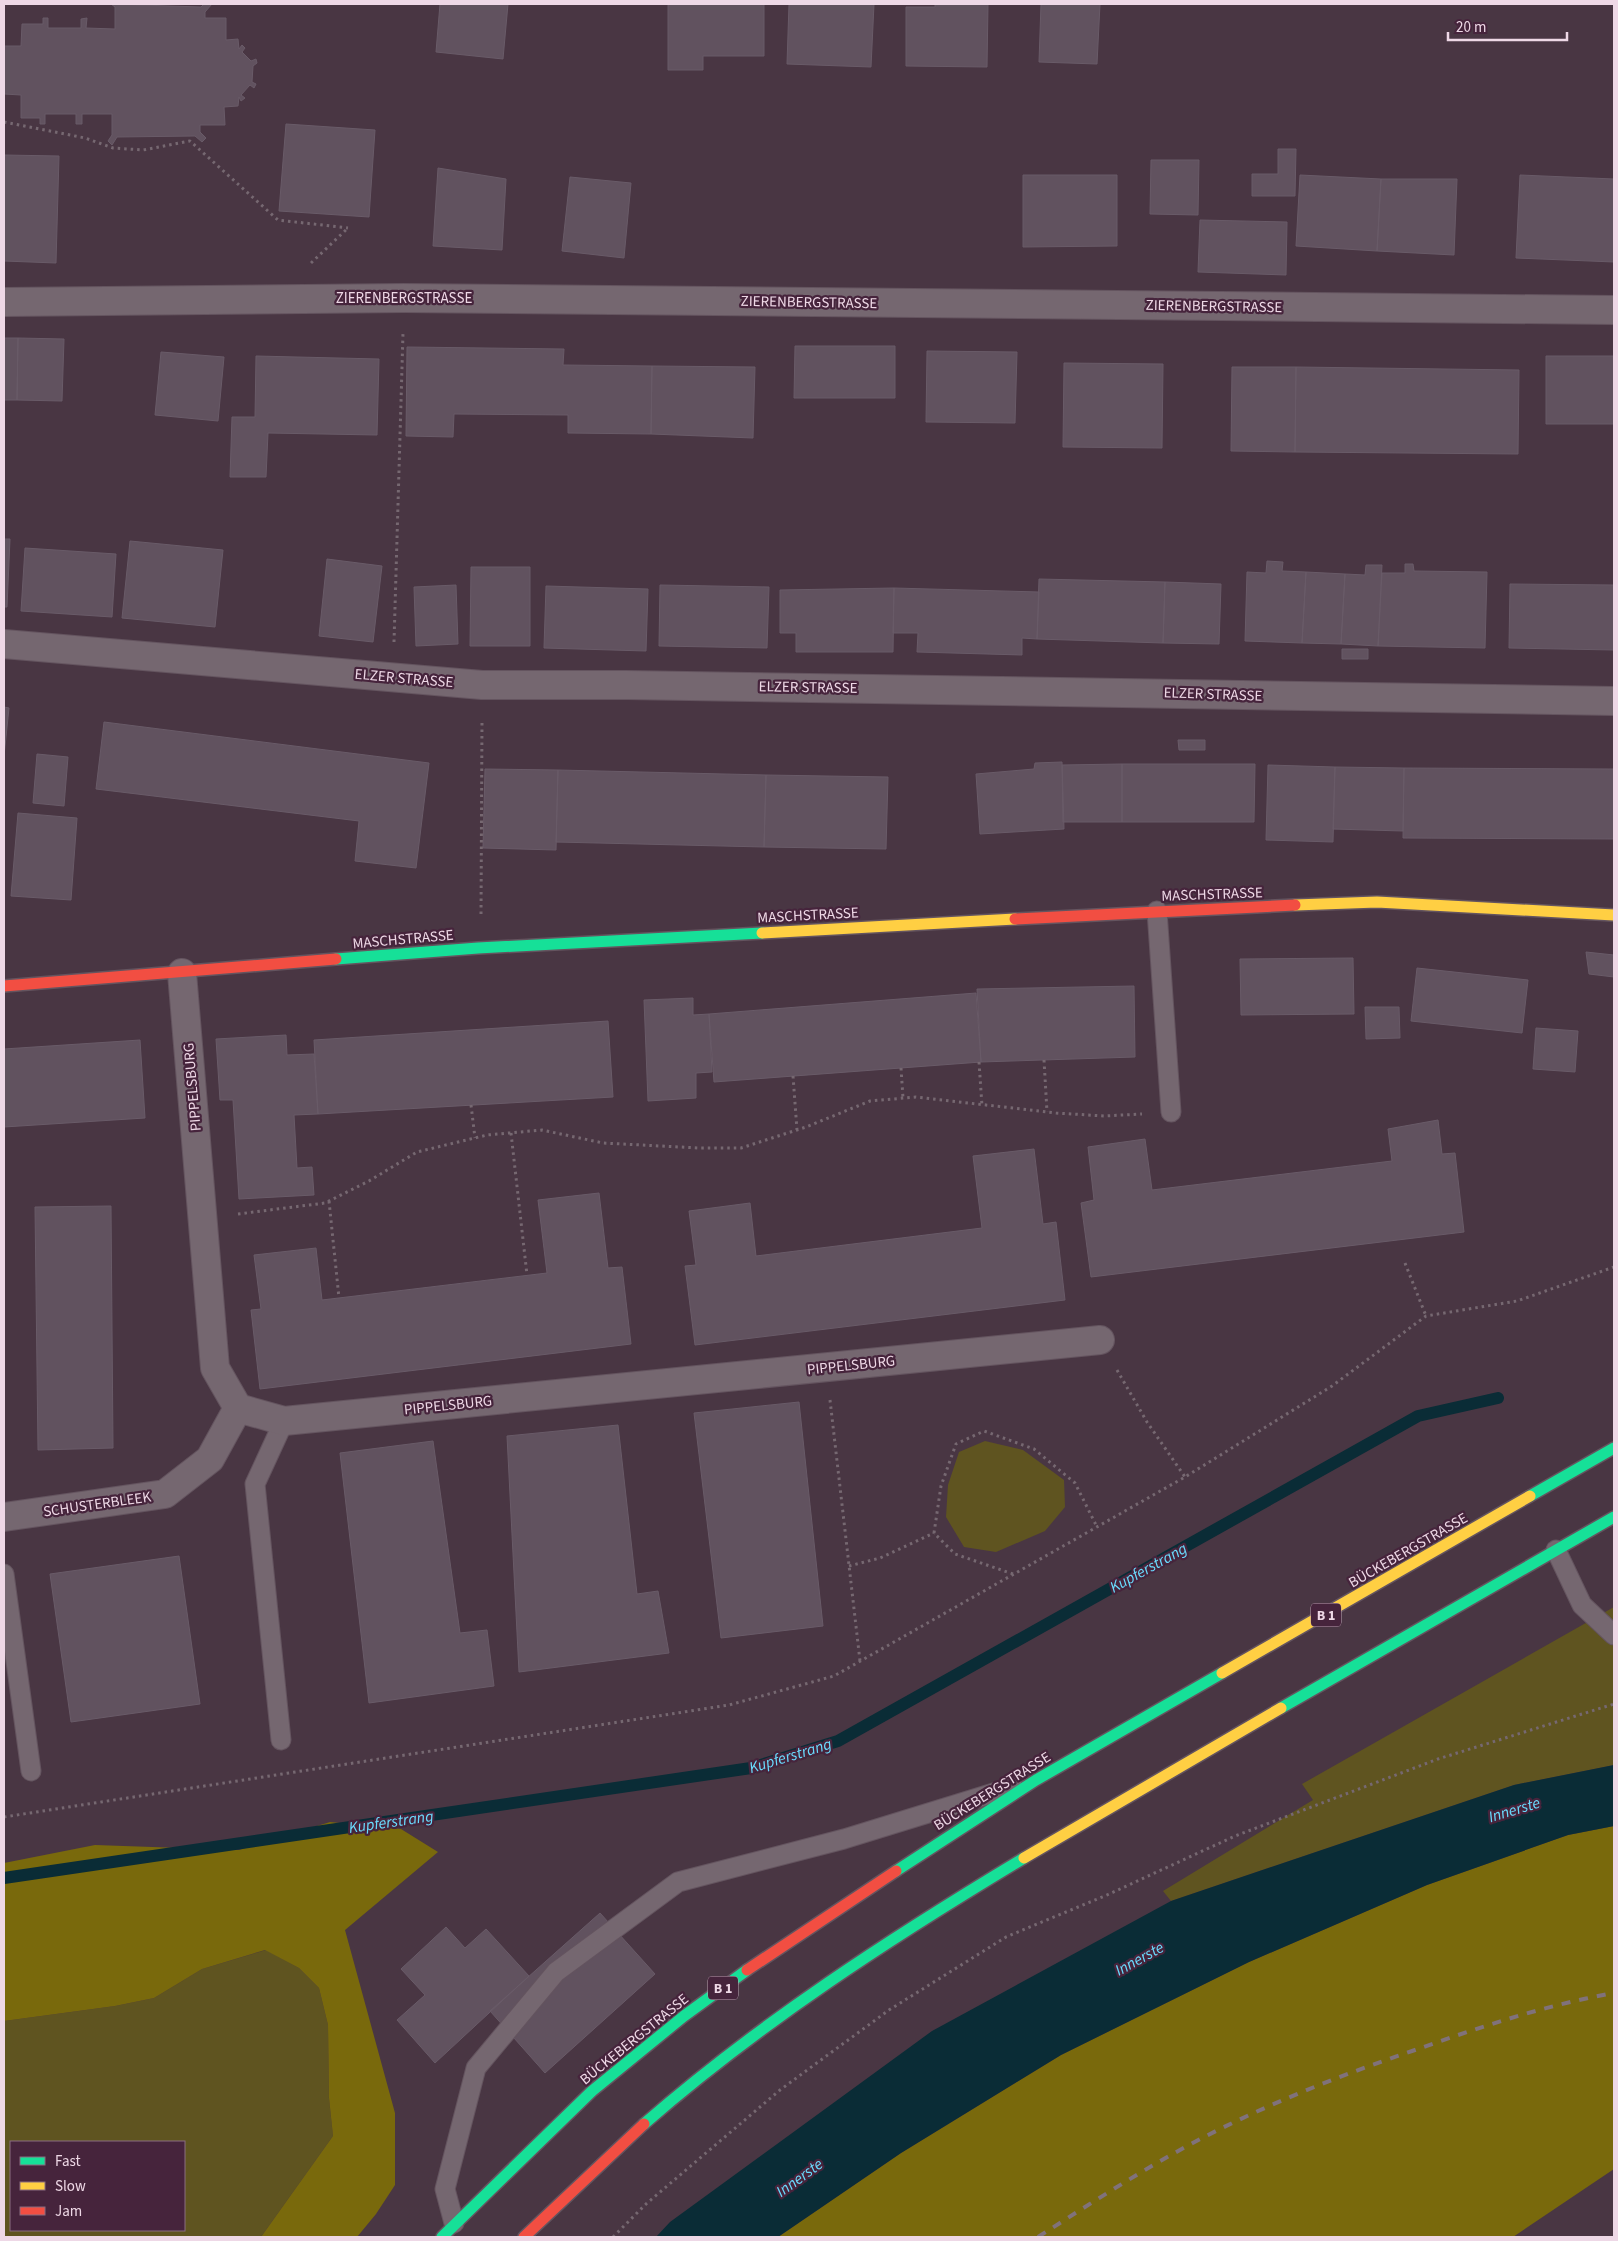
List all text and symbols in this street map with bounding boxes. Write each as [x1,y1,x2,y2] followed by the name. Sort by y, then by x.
[1448,10,1567,42] scale bar
[1456,17,1486,38] text: 20 m
[336,288,472,309] street label: ZIERENBERGSTRASSE
[740,291,878,314] street label: ZIERENBERGSTRASSE
[1145,295,1283,318] street label: ZIERENBERGSTRASSE
[354,664,454,693] street label: ELZER STRASSE
[758,676,858,699] street label: ELZER STRASSE
[1163,682,1263,707] street label: ELZER STRASSE
[1161,882,1263,907] street label: MASCHSTRASSE
[757,902,859,929] street label: MASCHSTRASSE
[352,925,455,954] street label: MASCHSTRASSE
[178,1042,207,1132] street label: PIPPELSBURG
[806,1350,896,1381] street label: PIPPELSBURG
[403,1390,493,1421] street label: PIPPELSBURG
[42,1486,153,1522] street label: SCHUSTERBLEEK
[1345,1508,1472,1593] street label: BÜCKEBERGSTRASSE
[1106,1538,1191,1598] water label: Kupferstrang
[1311,1604,1341,1626] road number: B 1
[746,1733,834,1779] water label: Kupferstrang
[930,1747,1055,1836] street label: BÜCKEBERGSTRASSE
[1486,1792,1543,1828] water label: Innerste
[347,1805,435,1839] water label: Kupferstrang
[1111,1936,1168,1981] water label: Innerste
[708,1976,738,2000] road number: B 1
[576,1989,693,2090] street label: BÜCKEBERGSTRASSE
[10,2141,185,2231] legend
[55,2151,81,2172] text: Fast
[772,2153,828,2202] water label: Innerste
[55,2176,86,2197] text: Slow
[55,2201,82,2222] text: Jam

